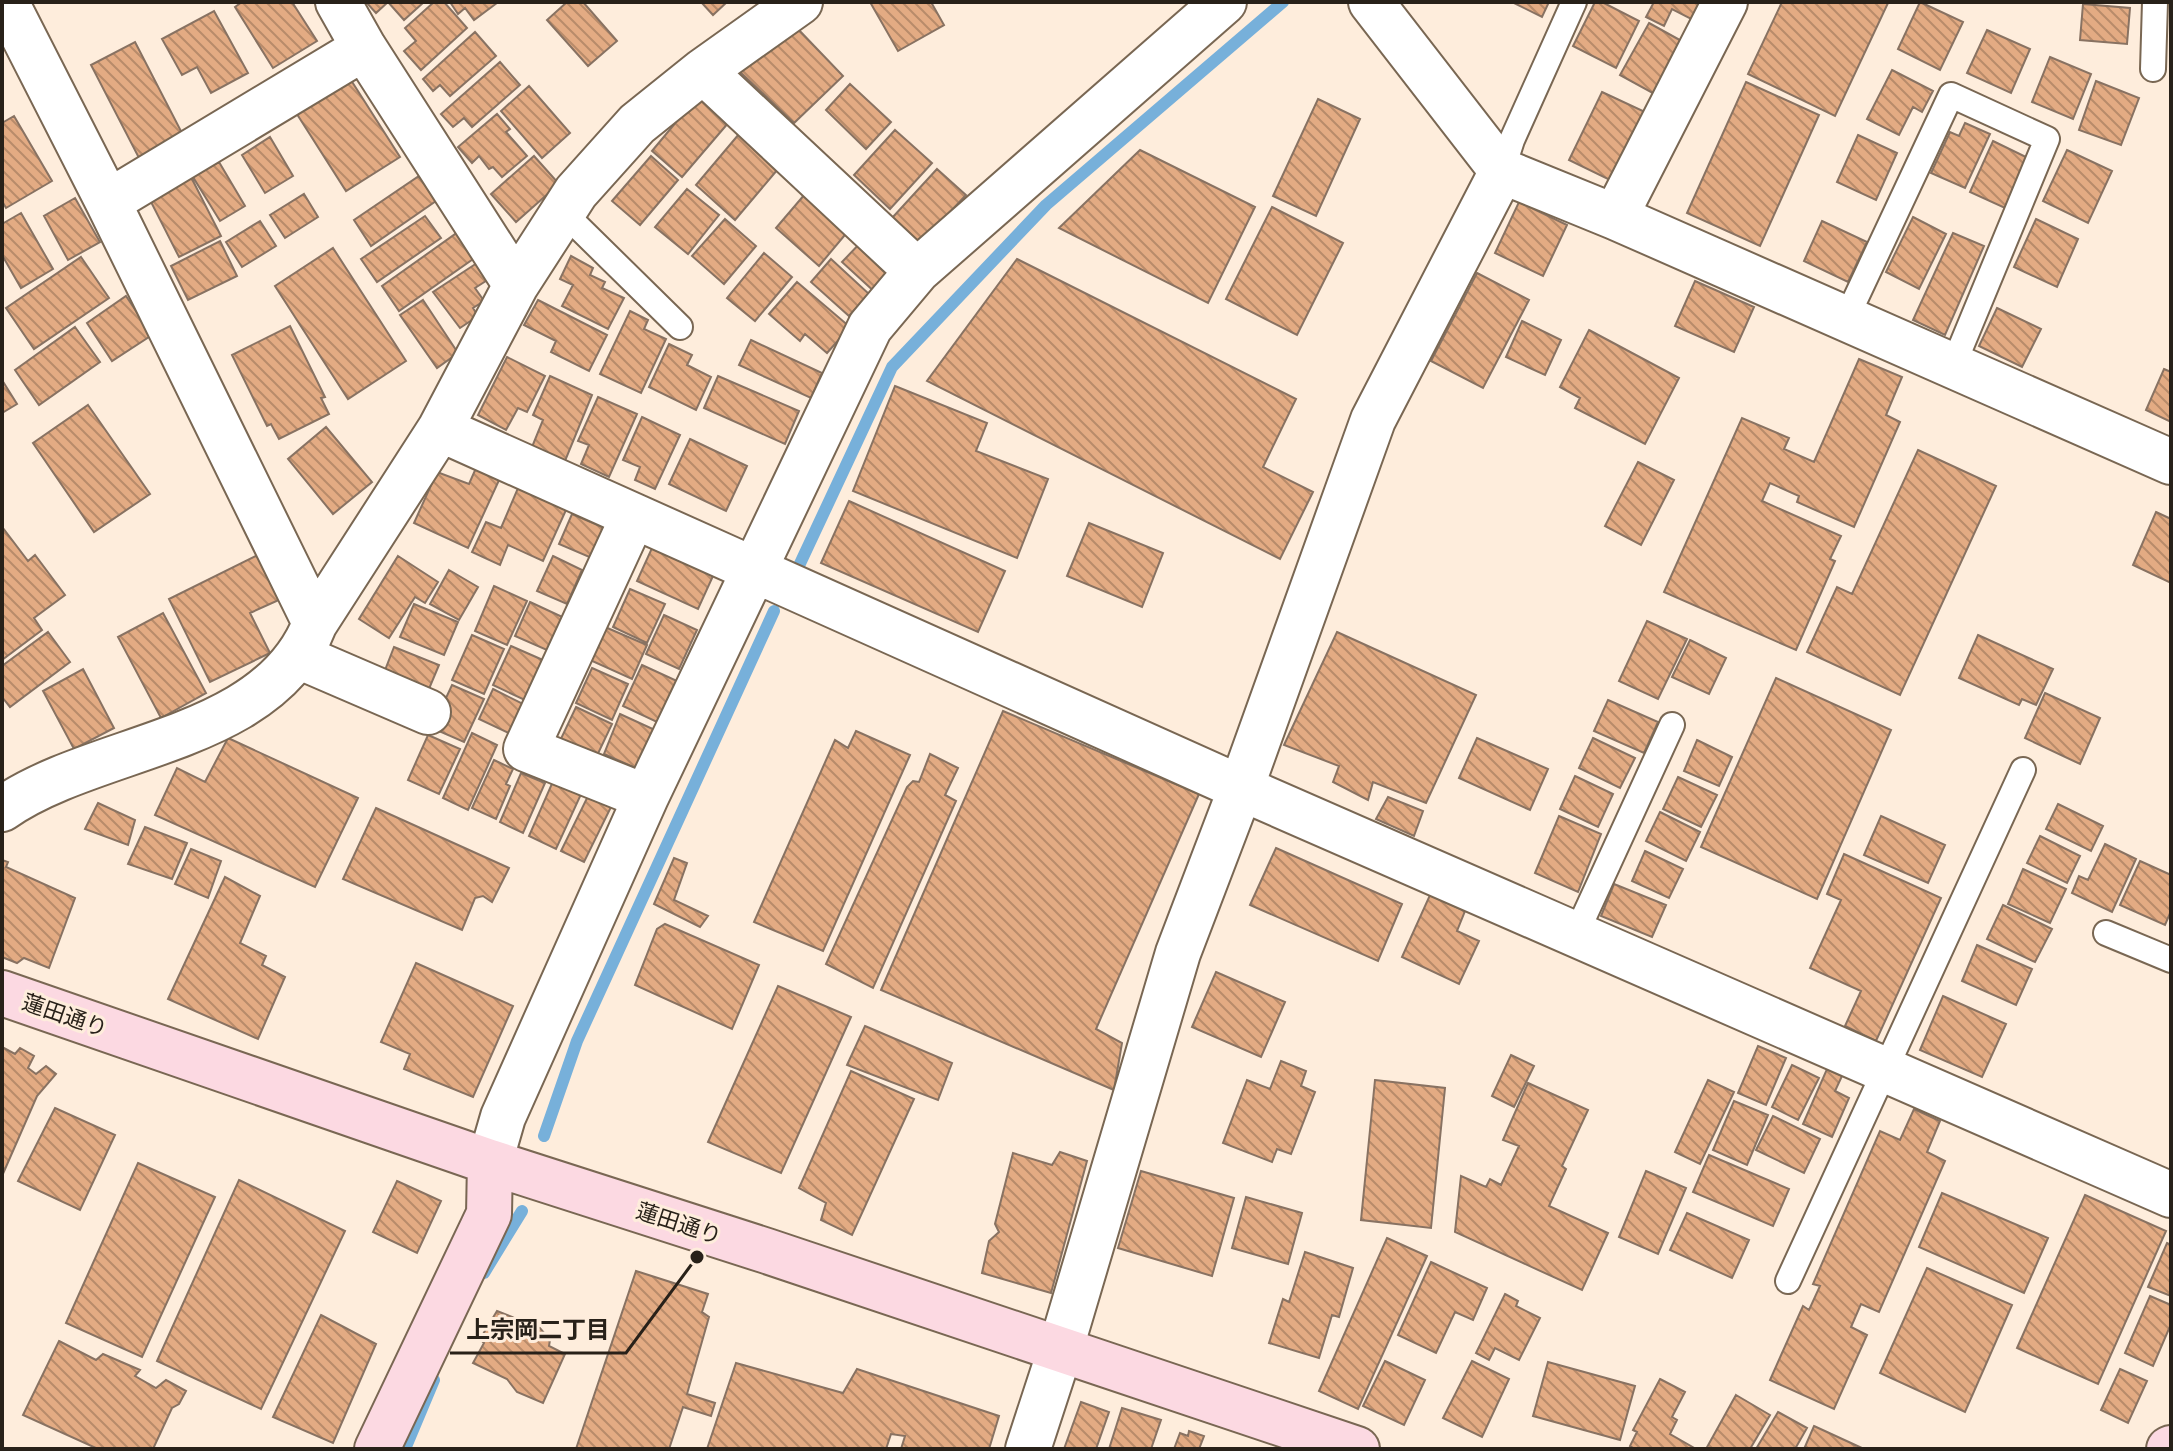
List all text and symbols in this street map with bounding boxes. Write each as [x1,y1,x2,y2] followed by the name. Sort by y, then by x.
[19,987,111,1043] street label: 蓮田通り
[633,1196,725,1250] street label: 蓮田通り
[450,1305,626,1353] callout: 上宗岡二丁目
[466,1314,610,1345] text: 上宗岡二丁目

